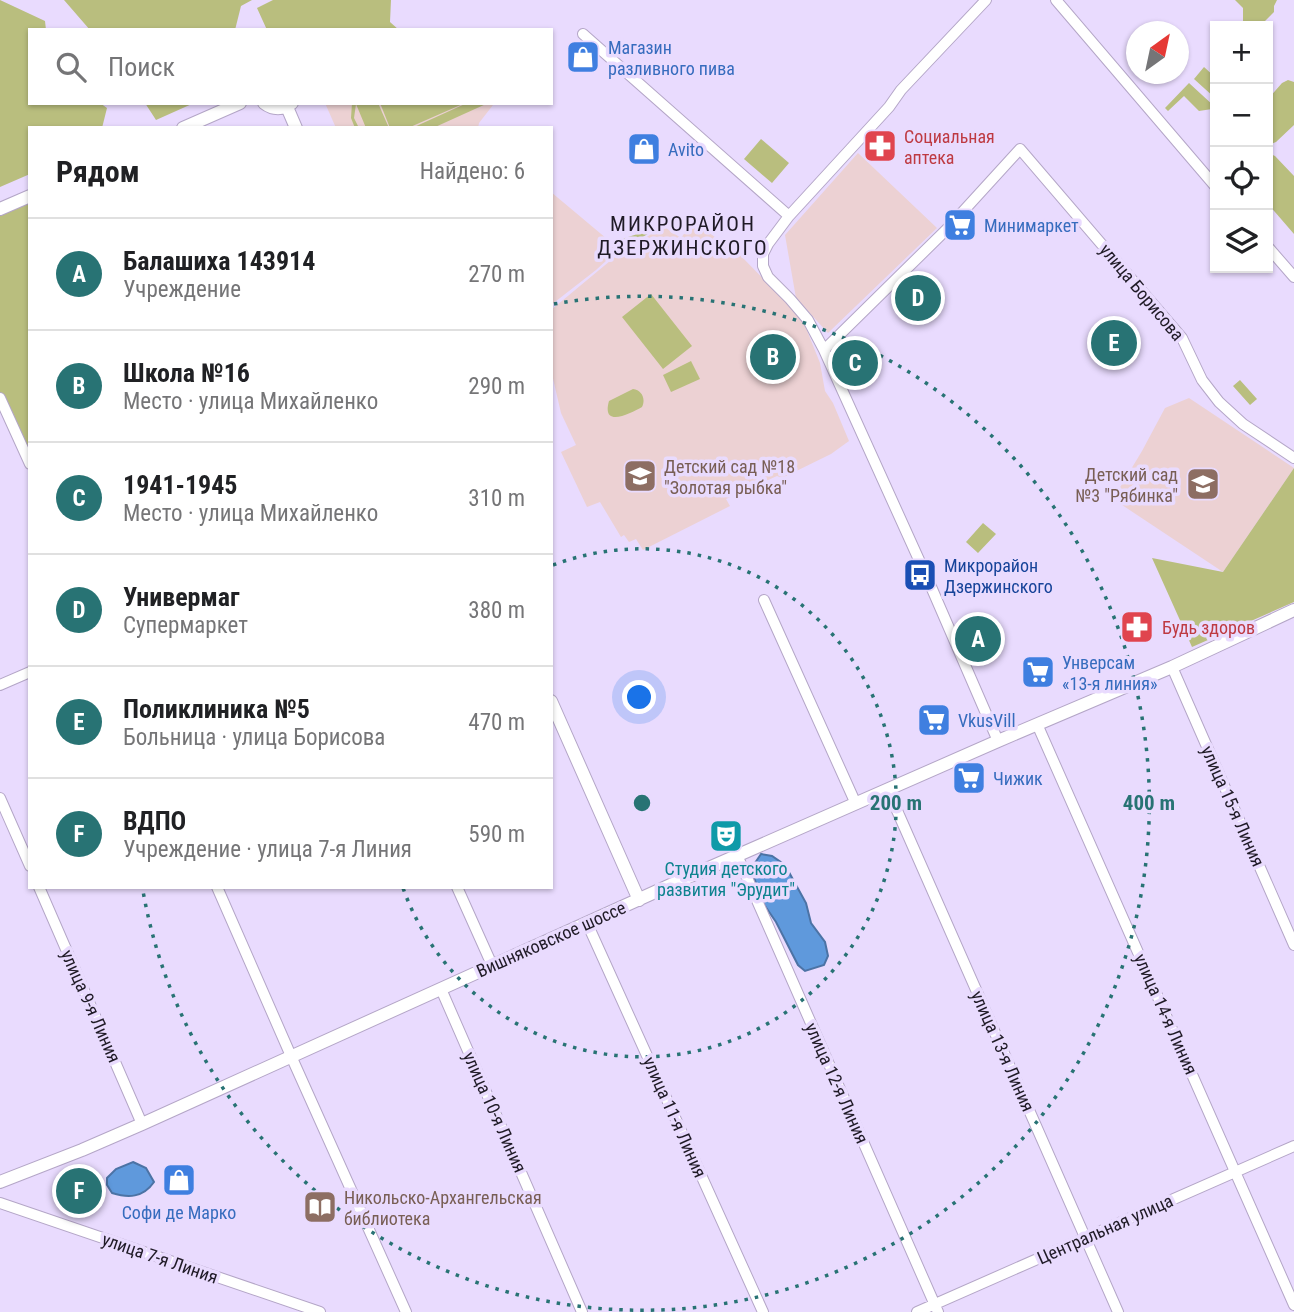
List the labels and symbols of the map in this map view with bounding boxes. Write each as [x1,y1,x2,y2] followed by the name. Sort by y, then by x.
[1126,21,1189,84] north arrow
[608,37,735,79] place label: Магазин разливного пива
[564,38,602,76] shop icon: Магазин разливного пива
[904,126,995,168] place label: Социальная аптека
[861,127,899,165] pharmacy icon: Социальная аптека
[625,130,663,168] shop icon: Avito
[668,139,704,160] place label: Avito
[941,206,979,244] supermarket icon: Минимаркет
[597,212,769,260] district label: МИКРОРАЙОН ДЗЕРЖИНСКОГО
[984,215,1079,236] place label: Минимаркет
[1095,239,1189,345] street label: улица Борисова
[895,272,941,324] pin: D
[1091,317,1137,369] pin: E
[750,331,796,383] pin: B
[832,337,878,389] pin: C
[664,456,795,498] place label: Детский сад №18 "Золотая рыбка"
[621,457,659,495] school or university icon: Детский сад №18 "Золотая рыбка"
[1075,464,1178,506] place label: Детский сад №3 "Рябинка"
[1184,465,1222,503] school or university icon: Детский сад №3 "Рябинка"
[944,555,1053,597] place label: Микрорайон Дзержинского
[901,556,939,594] bus stop icon: Микрорайон Дзержинского
[1118,608,1156,646] pharmacy icon: Будь здоров
[955,613,1001,665] pin: A
[1162,617,1255,638] place label: Будь здоров
[1062,652,1157,694] place label: Унверсам «13-я линия»
[1019,653,1057,691] supermarket icon: Унверсам «13-я линия»
[622,680,656,714] your location
[915,701,953,739] supermarket icon: VkusVill
[958,710,1016,731] place label: VkusVill
[1197,742,1269,870] street label: улица 15-я Линия
[950,759,988,797] supermarket icon: Чижик
[993,768,1043,789] place label: Чижик
[630,791,654,815] centre of rings
[870,791,922,815] text: 200 m
[1123,791,1175,815] text: 400 m
[707,817,745,855] theatre icon: Студия детского развития "Эрудит"
[657,858,795,900] place label: Студия детского развития "Эрудит"
[473,897,629,981] street label: Вишняковское шоссе
[57,946,125,1066] street label: улица 9-я Линия
[1130,950,1202,1078] street label: улица 14-я Линия
[967,987,1039,1115] street label: улица 13-я Линия
[801,1019,873,1147] street label: улица 12-я Линия
[459,1048,531,1176] street label: улица 10-я Линия
[639,1053,711,1181] street label: улица 11-я Линия
[160,1161,198,1199] shop icon: Софи де Марко
[56,1165,102,1217] pin: F
[344,1187,542,1229] place label: Никольско-Архангельская библиотека
[301,1188,339,1226] library icon: Никольско-Архангельская библиотека
[1034,1190,1176,1268] street label: Центральная улица
[122,1202,236,1223] place label: Софи де Марко
[99,1228,221,1288] street label: улица 7-я Линия

